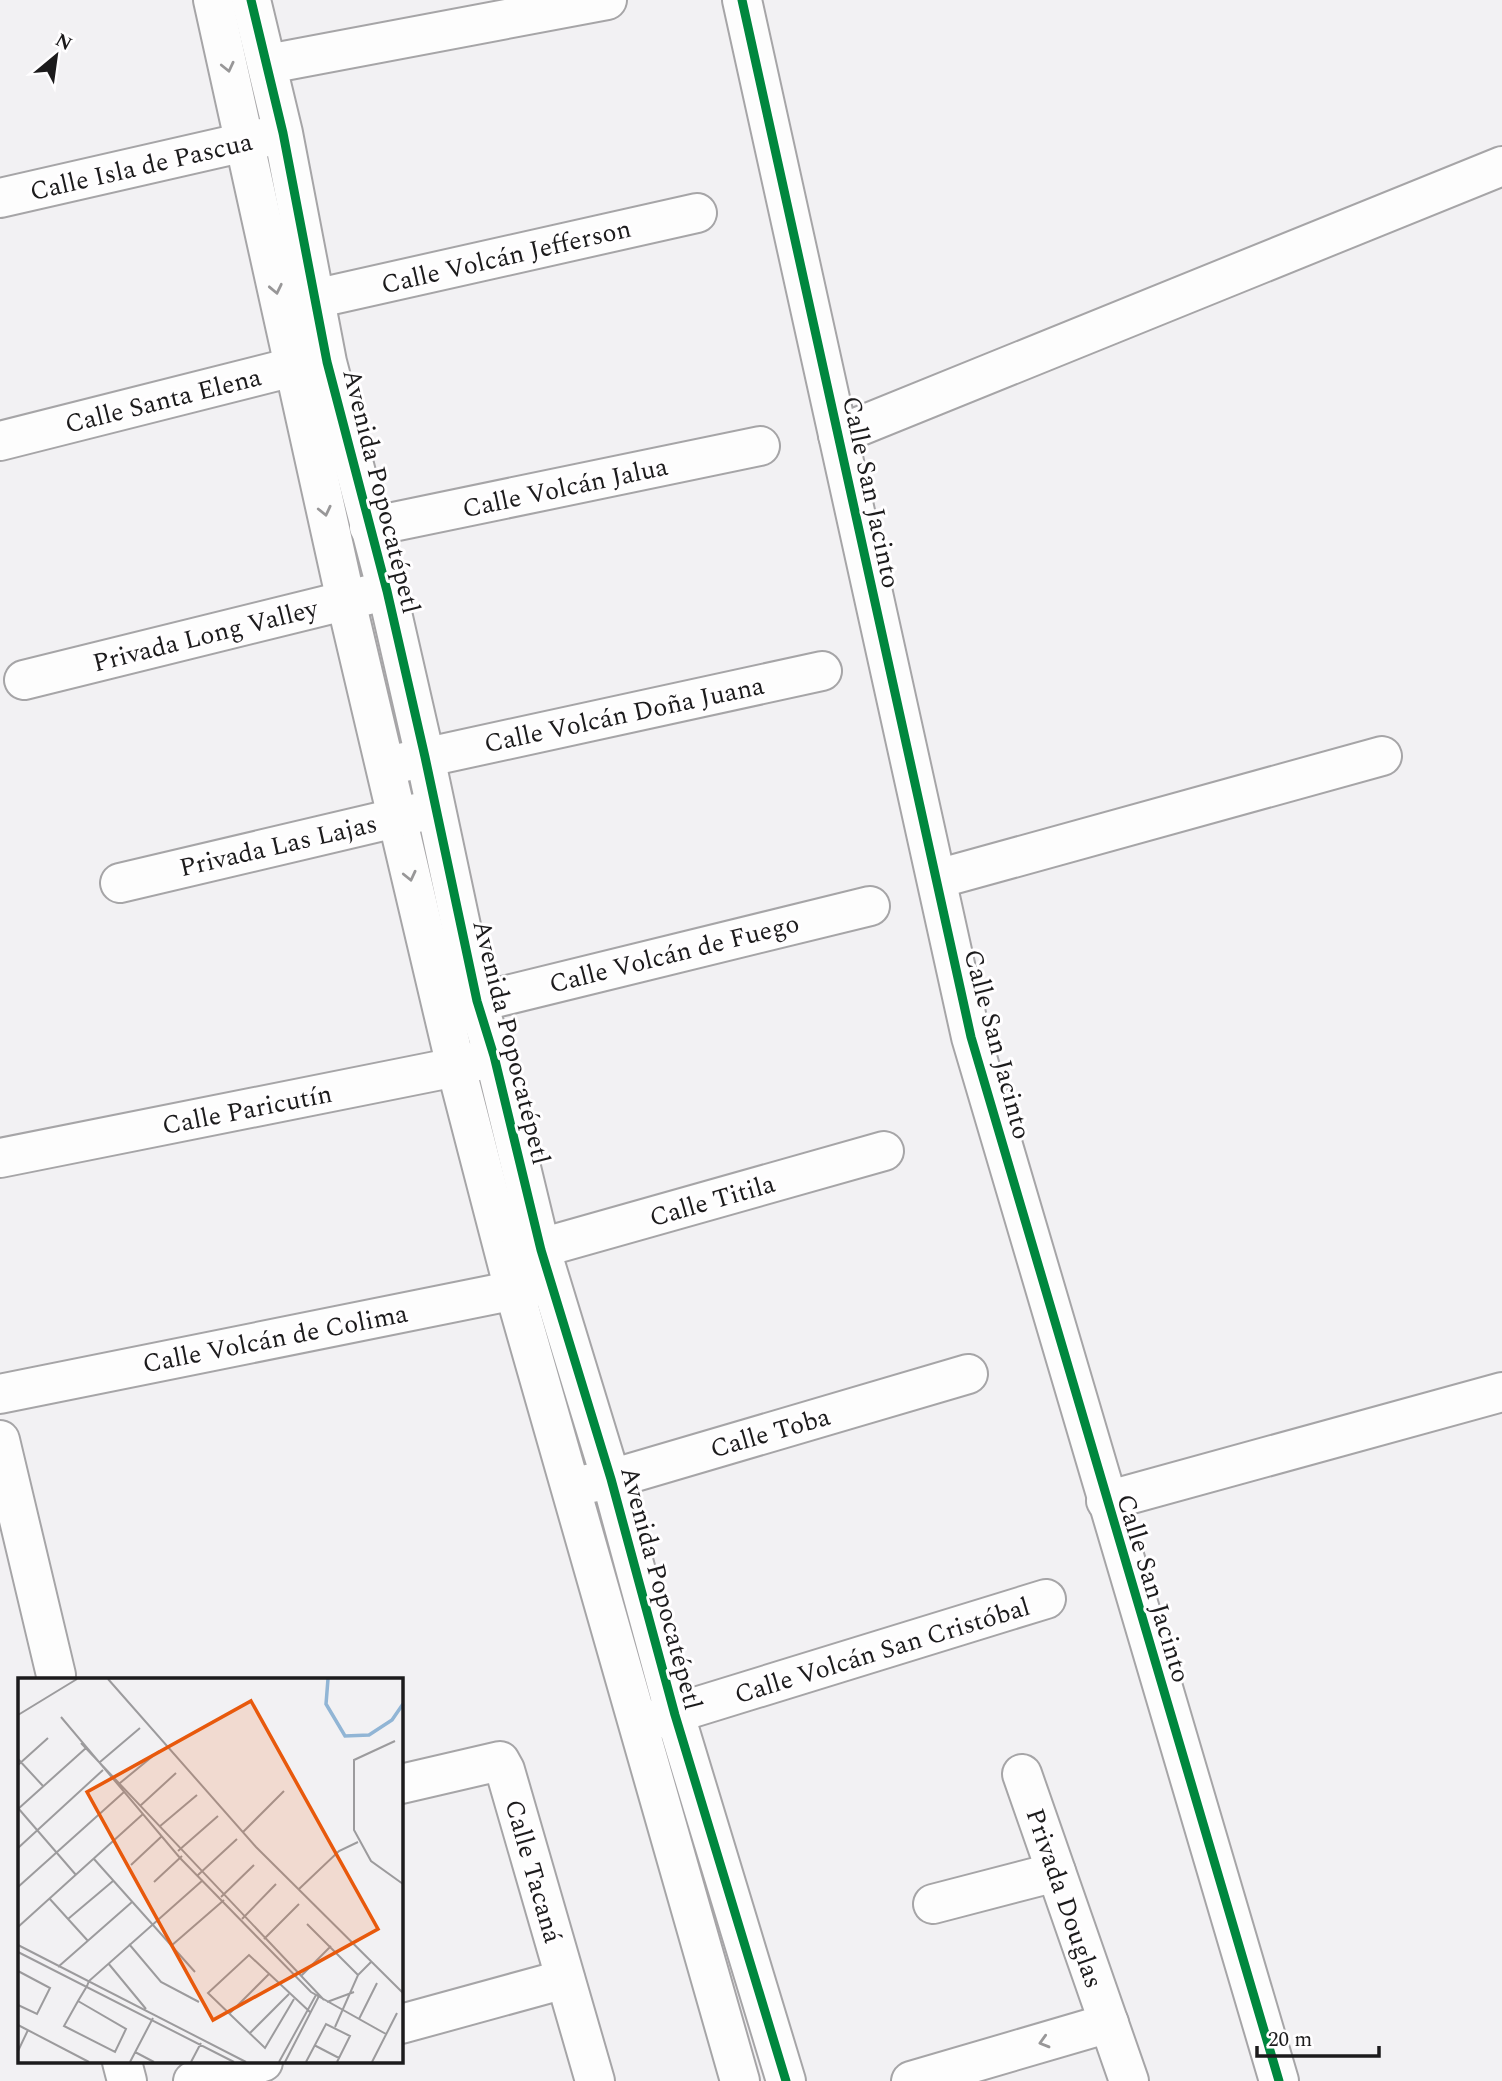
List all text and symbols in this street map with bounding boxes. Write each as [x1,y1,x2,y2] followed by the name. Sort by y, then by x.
[21,21,91,91] north arrow
[50,26,77,59] text: N
[220,60,235,72] one-way arrow
[26,122,257,212] street label: Calle Isla de Pascua
[377,209,635,305] street label: Calle Volcán Jefferson
[268,283,283,295] one-way arrow
[61,357,266,445] street label: Calle Santa Elena
[331,365,431,618] street label: Avenida Popocatépetl
[831,392,911,592] street label: Calle San Jacinto
[459,447,672,529] street label: Calle Volcán Jalua
[317,505,332,517] one-way arrow
[88,588,324,683] street label: Privada Long Valley
[480,666,768,764] street label: Calle Volcán Doña Juana
[175,804,381,888] street label: Privada Las Lajas
[402,870,416,882] one-way arrow
[545,904,804,1004] street label: Calle Volcán de Fuego
[461,916,561,1169] street label: Avenida Popocatépetl
[952,945,1042,1144] street label: Calle San Jacinto
[159,1074,336,1146] street label: Calle Paricutín
[645,1164,780,1238] street label: Calle Titila
[139,1294,412,1384] street label: Calle Volcán de Colima
[705,1397,835,1469] street label: Calle Toba
[609,1462,713,1715] street label: Avenida Popocatépetl
[1105,1489,1201,1688] street label: Calle San Jacinto
[730,1587,1035,1715] street label: Calle Volcán San Cristóbal
[18,1678,402,2064] inset map
[493,1795,573,1948] street label: Calle Tacaná
[1015,1803,1114,1994] street label: Privada Douglas
[1257,2014,1380,2058] scale bar
[1268,2024,1312,2056] text: 20 m
[1038,2034,1050,2049] one-way arrow

